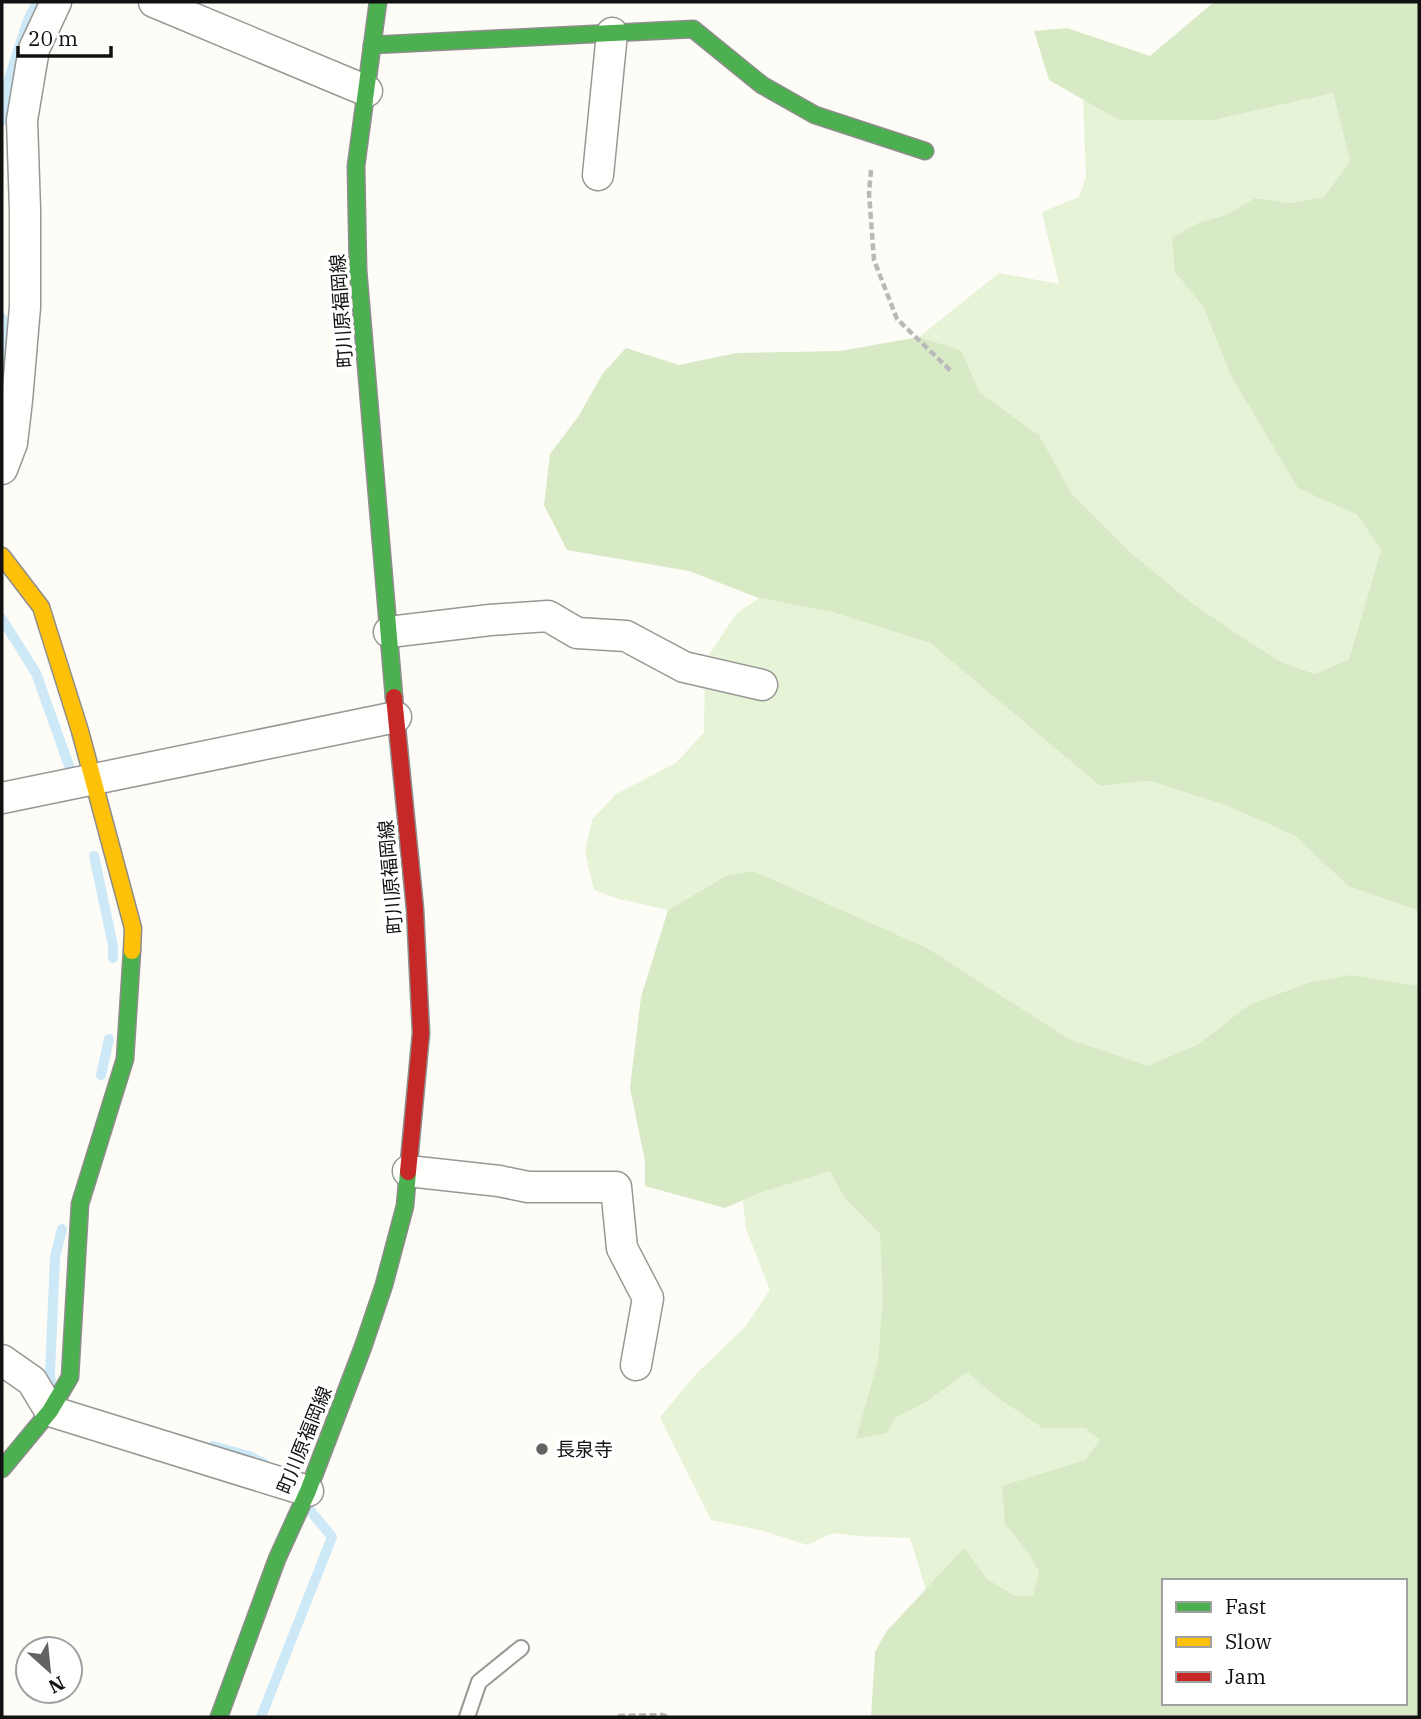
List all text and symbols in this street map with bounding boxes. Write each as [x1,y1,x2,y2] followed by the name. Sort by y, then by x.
[18,14,110,58] scale bar
[28,24,78,52] text: 20 m
[325,253,357,369] street label: 町川原福岡線
[373,819,407,935] street label: 町川原福岡線
[272,1383,336,1497] street label: 町川原福岡線
[556,1437,613,1461] place label: 長泉寺
[534,1441,550,1457] marker: 長泉寺
[1162,1579,1407,1705] legend
[1225,1592,1266,1620] text: Fast
[1225,1627,1272,1655] text: Slow
[14,1635,84,1705] north arrow
[1225,1662,1266,1690] text: Jam
[45,1671,69,1699] text: N

